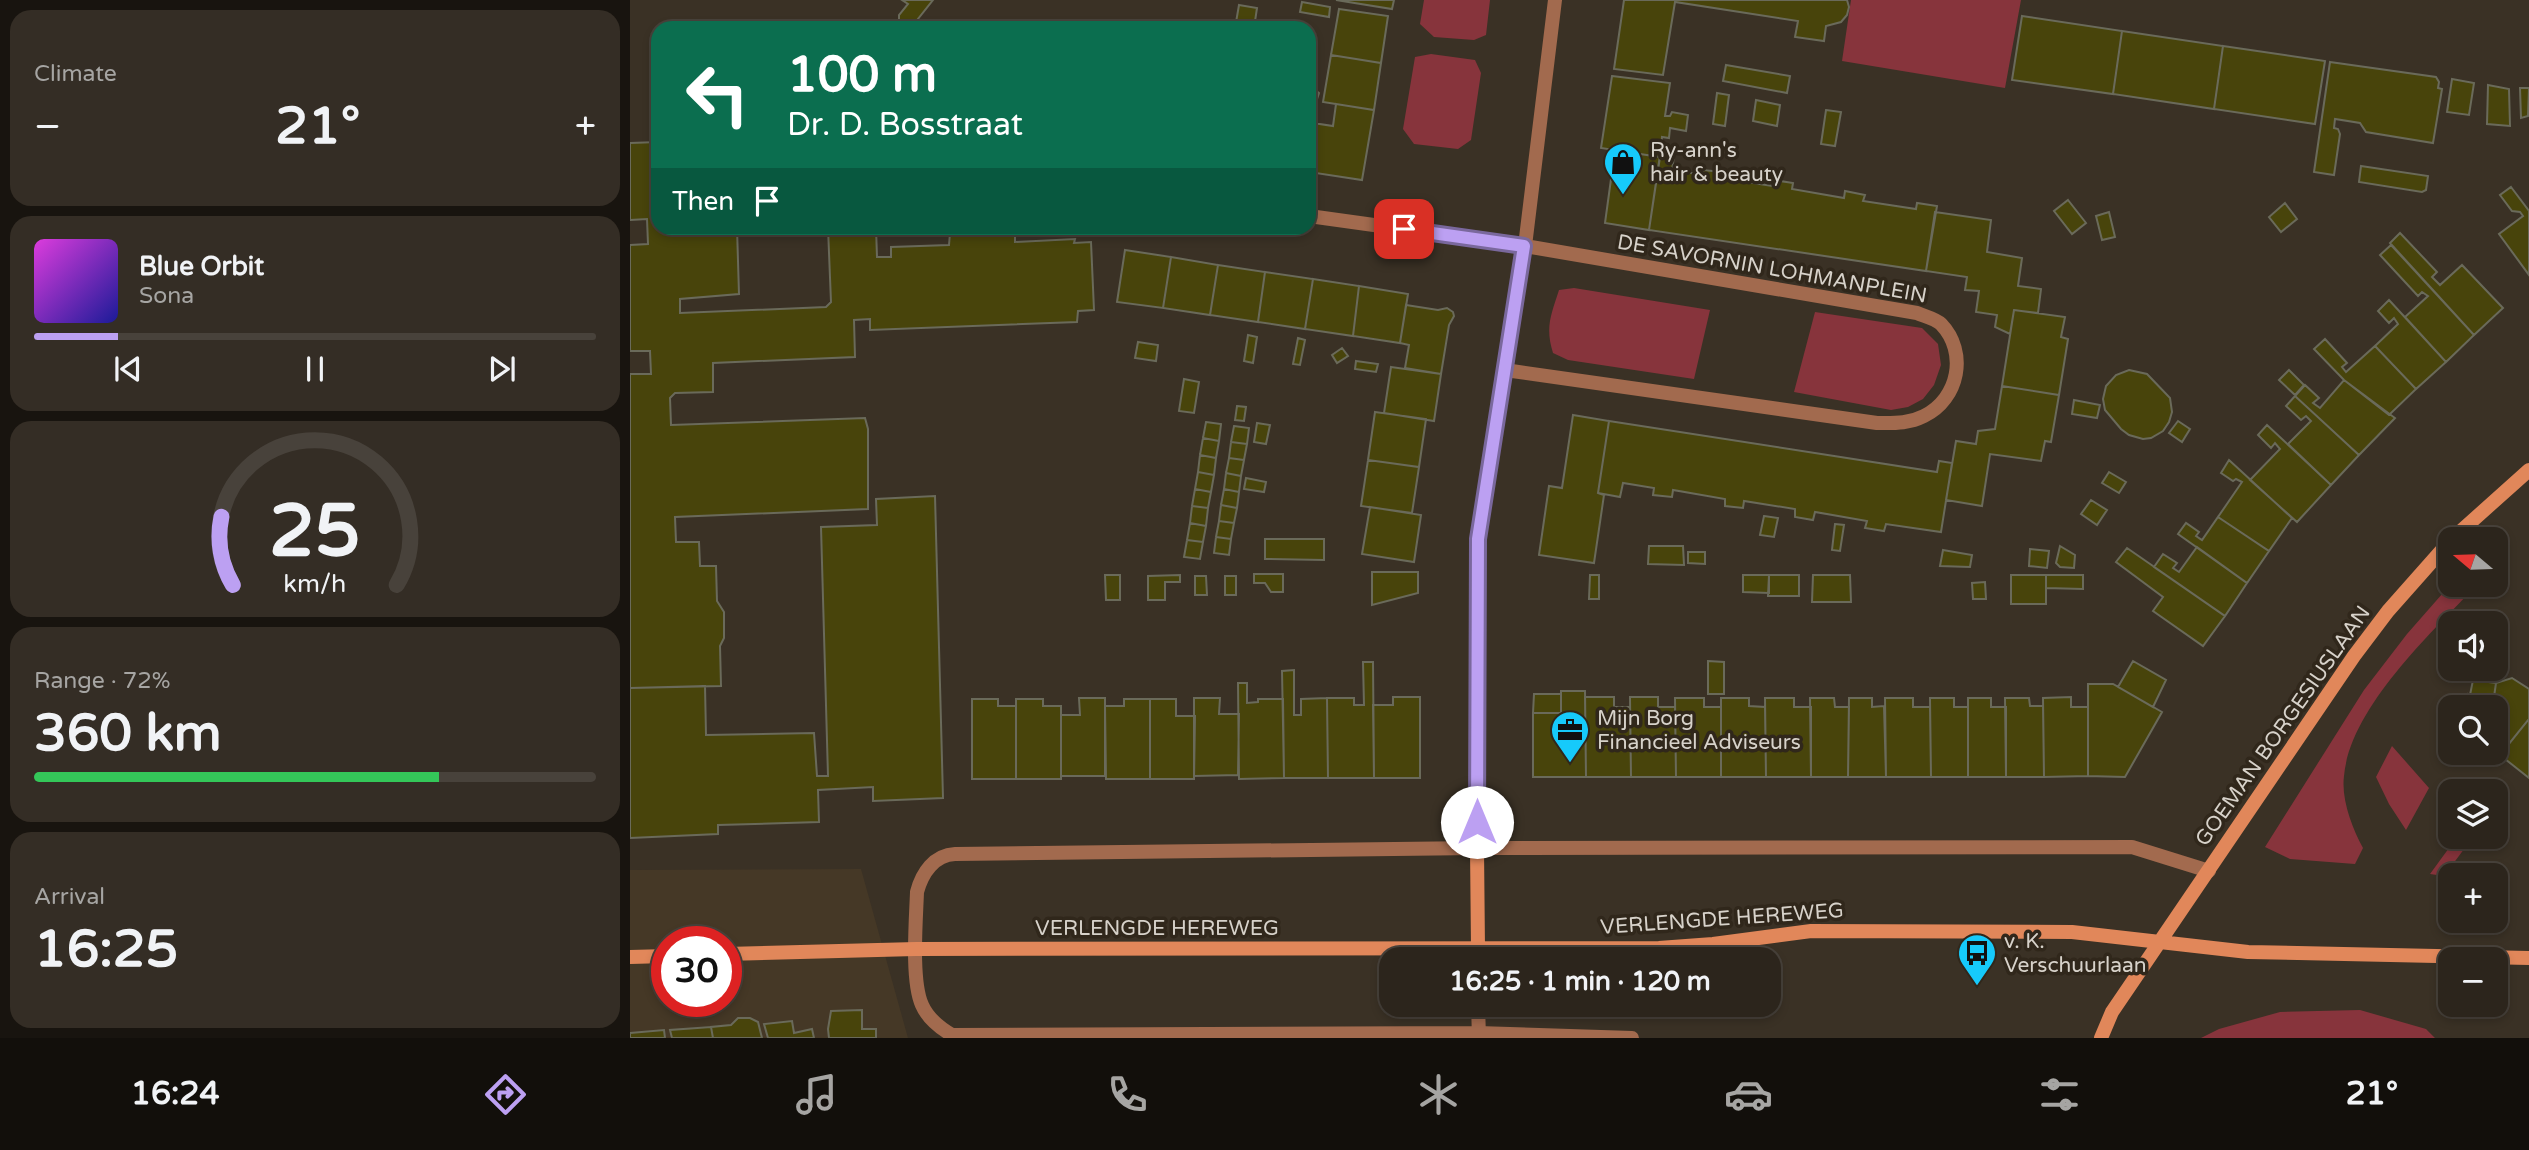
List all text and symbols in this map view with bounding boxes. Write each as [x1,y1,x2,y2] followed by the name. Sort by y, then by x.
[787,46,937,105] text: 100 m
[672,49,763,140] icon: left
[34,60,117,88] text: Climate
[275,95,360,158] text: 21°
[34,104,61,150] text: −
[575,104,596,150] text: +
[787,106,1023,144] text: Dr. D. Bosstraat
[1650,138,1783,187] place label: Ry-ann's hair & beauty
[1602,141,1644,196] shop icon: Ry-ann's hair & beauty
[748,182,786,220] icon: arrive
[672,186,734,217] text: Then
[1374,199,1434,259] pin
[1385,210,1423,248] icon: arrive
[1615,229,1929,309] street label: DE SAVORNIN LOHMANPLEIN
[139,251,264,282] text: Blue Orbit
[139,282,194,310] text: Sona
[109,350,147,388] icon: previous
[296,350,334,388] icon: pause
[483,350,521,388] icon: next
[269,488,361,576] text: 25
[2438,527,2508,597] north arrow
[2438,527,2508,1017] map controls
[284,569,346,599] text: km/h
[2190,601,2376,851] street label: GOEMAN BORGESIUSLAAN
[2438,611,2508,681] button: sound
[34,667,170,695] text: Range · 72%
[2438,695,2508,765] button: search
[34,702,222,765] text: 360 km
[1597,706,1801,755] place label: Mijn Borg Financieel Adviseurs
[1549,709,1591,764] office icon: Mijn Borg Financieel Adviseurs
[2438,779,2508,849] button: layers
[1440,785,1514,859] position arrow
[2438,863,2508,933] button: +
[34,883,105,911] text: Arrival
[1600,898,1844,940] street label: VERLENGDE HEREWEG
[1035,916,1279,941] street label: VERLENGDE HEREWEG
[34,918,178,981] text: 16:25
[651,926,742,1017] speed limit sign: 30
[2004,929,2147,978] place label: v. K. Verschuurlaan
[1956,932,1998,987] bus stop icon: v. K. Verschuurlaan
[2438,947,2508,1017] button: −
[1449,966,1711,997] text: 16:25 · 1 min · 120 m
[481,1070,530,1119] icon: directions
[792,1070,841,1119] icon: music
[1103,1070,1152,1119] icon: phone
[1414,1070,1463,1119] icon: climate
[1724,1070,1773,1119] icon: car
[2035,1070,2084,1119] icon: filters
[131,1075,220,1113] text: 16:24
[2346,1075,2398,1113] text: 21°

